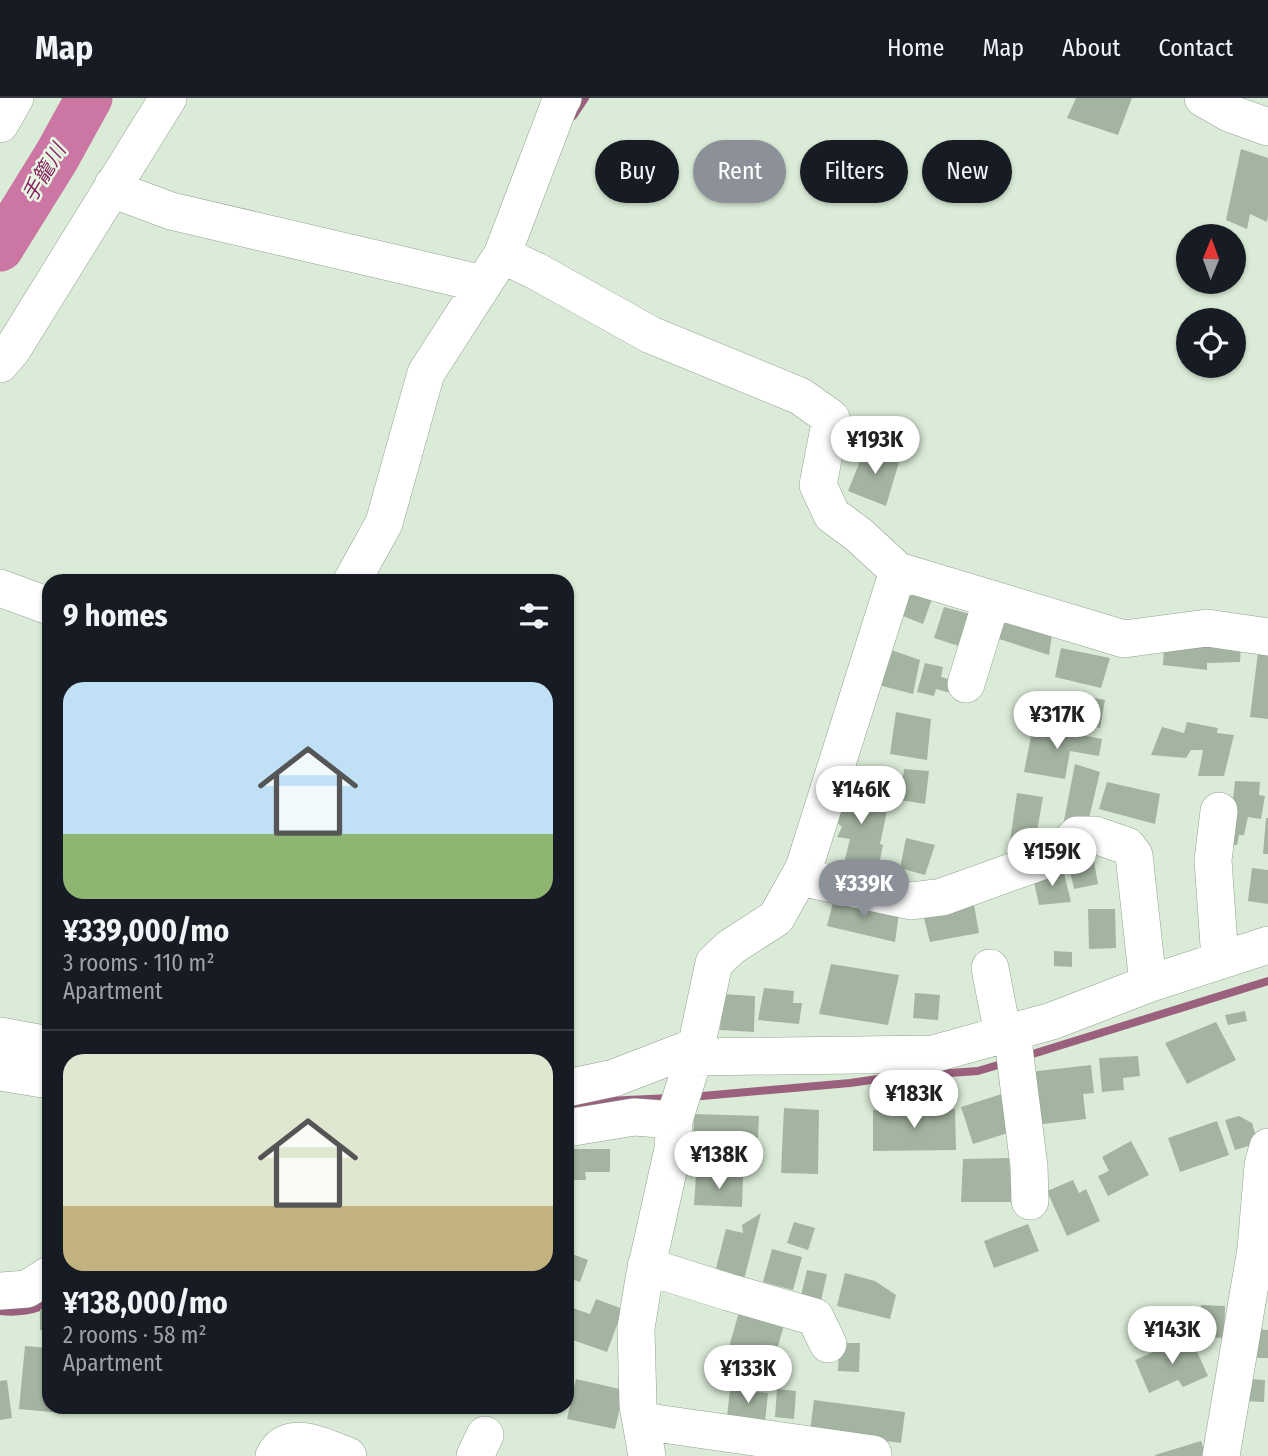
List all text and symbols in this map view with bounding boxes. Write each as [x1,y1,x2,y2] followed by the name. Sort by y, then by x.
[35,28,93,68] text: Map
[887,34,944,62] text: Home
[982,34,1024,62] text: Map
[1062,34,1120,62] text: About
[1158,34,1233,62] text: Contact
[17,138,72,207] water label: 手籠川
[595,140,679,203] chip: Buy
[693,140,786,203] chip: Rent
[800,140,908,203] chip: Filters
[922,140,1012,203] chip: New
[1176,224,1246,294] north arrow
[1176,224,1246,378] map controls
[1176,308,1246,378] button: locate
[826,416,924,476] pin: ¥193K
[847,425,903,453] text: ¥193K
[515,597,553,635] icon: filters
[63,598,168,634] text: 9 homes
[1008,692,1106,751] pin: ¥317K
[1030,700,1084,728] text: ¥317K
[245,728,371,854] icon: home
[812,766,910,826] pin: ¥146K
[832,775,890,803] text: ¥146K
[1003,828,1101,888] pin: ¥159K
[1023,837,1081,865] text: ¥159K
[815,860,913,920] pin: ¥339K
[835,869,893,897] text: ¥339K
[63,913,229,949] text: ¥339,000/mo
[63,949,214,977] text: 3 rooms · 110 m²
[63,977,163,1005] text: Apartment
[865,1070,963,1130] pin: ¥183K
[885,1079,943,1107] text: ¥183K
[245,1100,371,1226] icon: home
[670,1132,768,1191] pin: ¥138K
[690,1140,748,1168] text: ¥138K
[63,1285,228,1321] text: ¥138,000/mo
[1123,1306,1221,1366] pin: ¥143K
[1144,1315,1200,1343] text: ¥143K
[63,1321,207,1349] text: 2 rooms · 58 m²
[699,1346,797,1405] pin: ¥133K
[63,1349,163,1377] text: Apartment
[720,1354,776,1382] text: ¥133K

